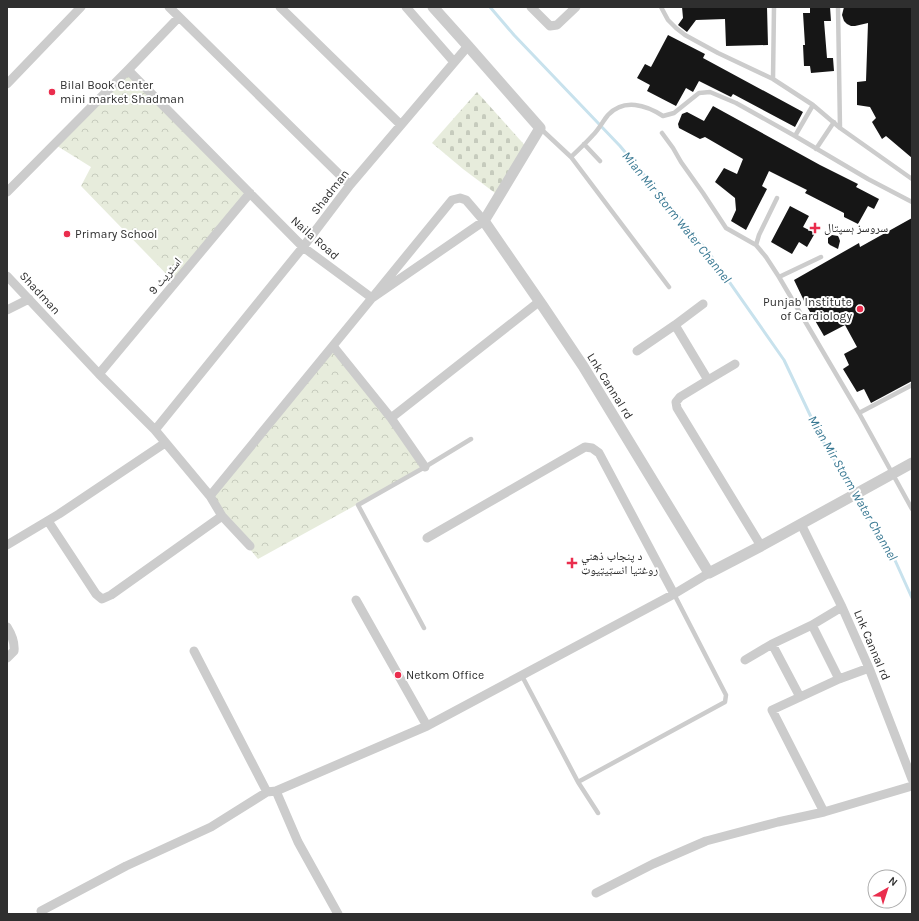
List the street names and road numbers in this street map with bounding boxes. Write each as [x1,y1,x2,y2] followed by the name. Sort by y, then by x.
[308,167,352,217] street label: Shadman
[288,213,342,263] street label: Naila Road
[146,255,185,297] street label: اسٹریٹ 9
[17,269,63,317] street label: Shadman
[584,350,636,422] street label: Lnk Cannal rd
[851,608,893,682] street label: Lnk Cannal rd

